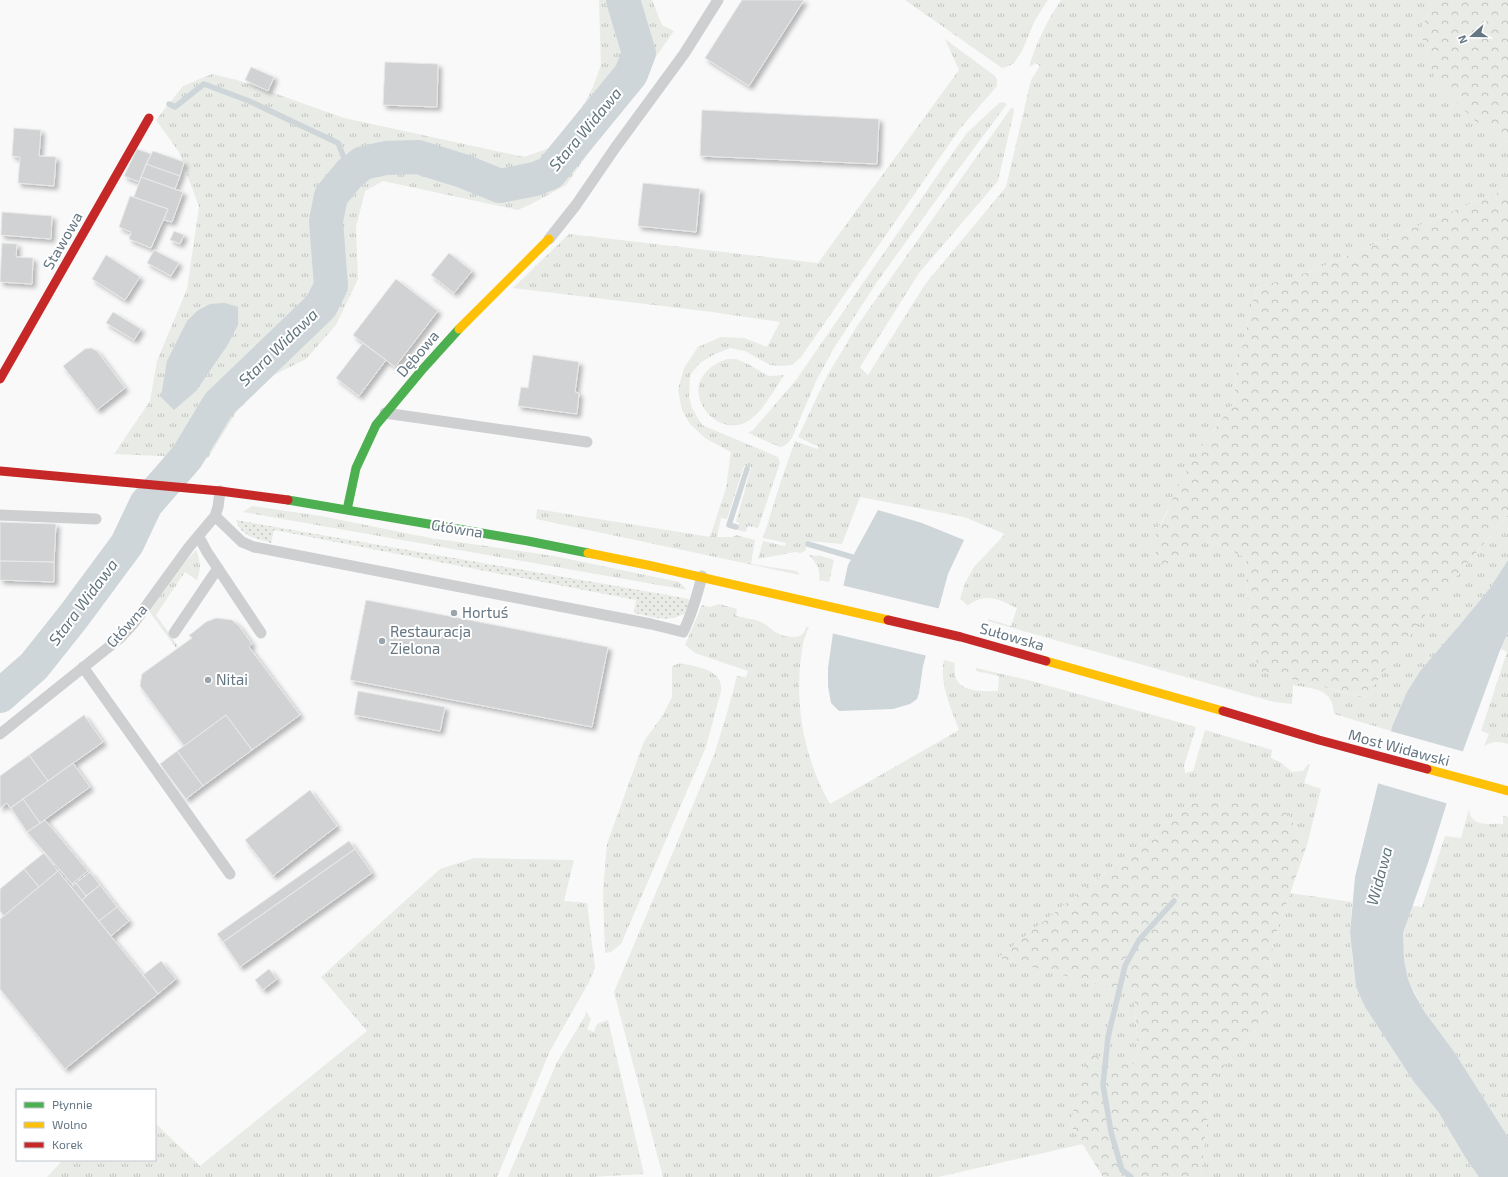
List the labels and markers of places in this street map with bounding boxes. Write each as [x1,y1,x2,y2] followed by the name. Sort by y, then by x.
[462,603,508,621] place label: Hortuś
[449,608,459,618] marker: Hortuś
[390,622,471,657] place label: Restauracja Zielona
[377,636,387,646] marker: Restauracja Zielona
[216,670,248,688] place label: Nitai
[203,675,213,685] marker: Nitai

